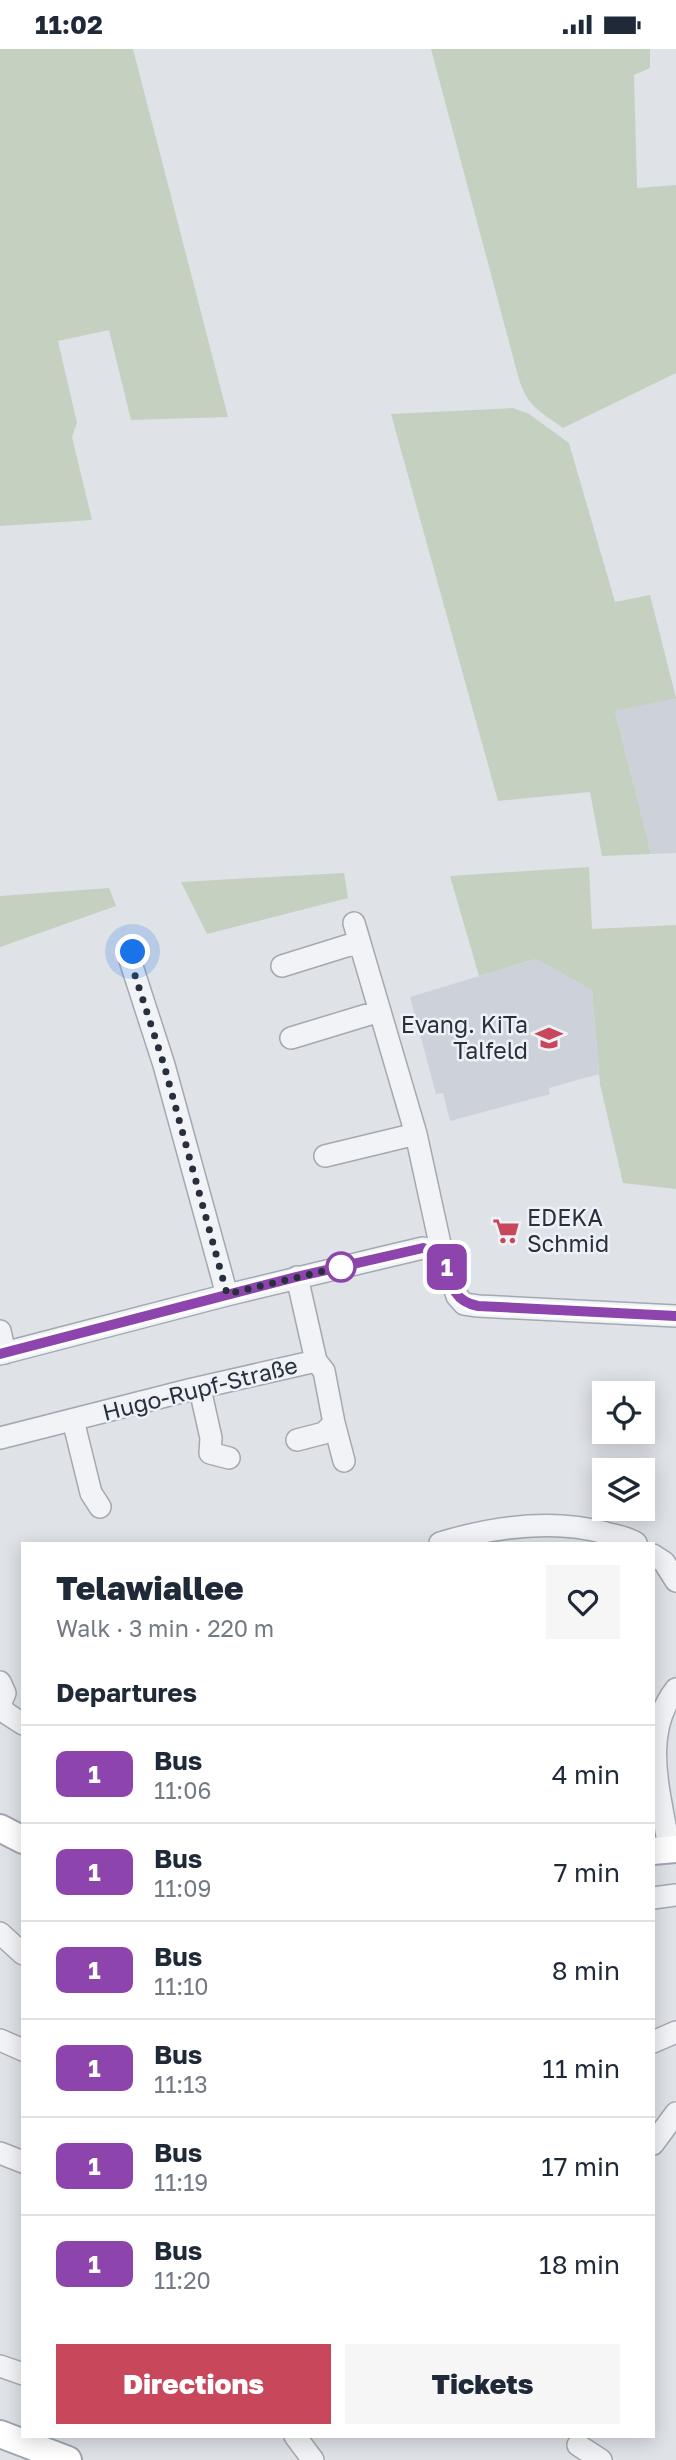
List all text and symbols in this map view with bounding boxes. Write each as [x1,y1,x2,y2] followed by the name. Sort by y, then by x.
[35,9,103,40] text: 11:02
[115,934,150,969] your location
[401,1010,528,1064] place label: Evang. KiTa Talfeld
[534,1023,564,1053] school or university icon: Evang. KiTa Talfeld
[527,1203,609,1257] place label: EDEKA Schmid
[491,1216,521,1246] supermarket icon: EDEKA Schmid
[424,1244,470,1290] line badge: 1
[326,1252,356,1282] unlabelled marker
[441,1252,453,1281] text: 1
[99,1350,300,1426] street label: Hugo-Rupf-Straße
[592,1381,655,1521] map controls
[592,1381,655,1444] button: locate
[592,1458,655,1521] button: layers
[546,1565,620,1639] button: heart
[56,1568,244,1607] text: Telawiallee
[56,1614,274,1642] text: Walk · 3 min · 220 m
[56,1677,197,1708] text: Departures
[154,1745,202,1776] text: Bus
[88,1759,101,1788] text: 1
[552,1759,620,1790] text: 4 min
[154,1776,211,1804] text: 11:06
[154,1843,202,1874] text: Bus
[88,1857,101,1886] text: 1
[554,1857,620,1888] text: 7 min
[154,1874,211,1902] text: 11:09
[154,1941,202,1972] text: Bus
[88,1955,101,1984] text: 1
[552,1955,620,1986] text: 8 min
[154,1972,209,2000] text: 11:10
[154,2039,202,2070] text: Bus
[88,2053,101,2082] text: 1
[542,2053,620,2084] text: 11 min
[154,2070,208,2098] text: 11:13
[154,2137,202,2168] text: Bus
[88,2151,101,2180] text: 1
[541,2151,620,2182] text: 17 min
[154,2168,208,2196] text: 11:19
[154,2235,202,2266] text: Bus
[88,2249,101,2278] text: 1
[539,2249,620,2280] text: 18 min
[154,2266,211,2294] text: 11:20
[56,2344,331,2424] button: Directions
[345,2344,620,2424] button: Tickets

